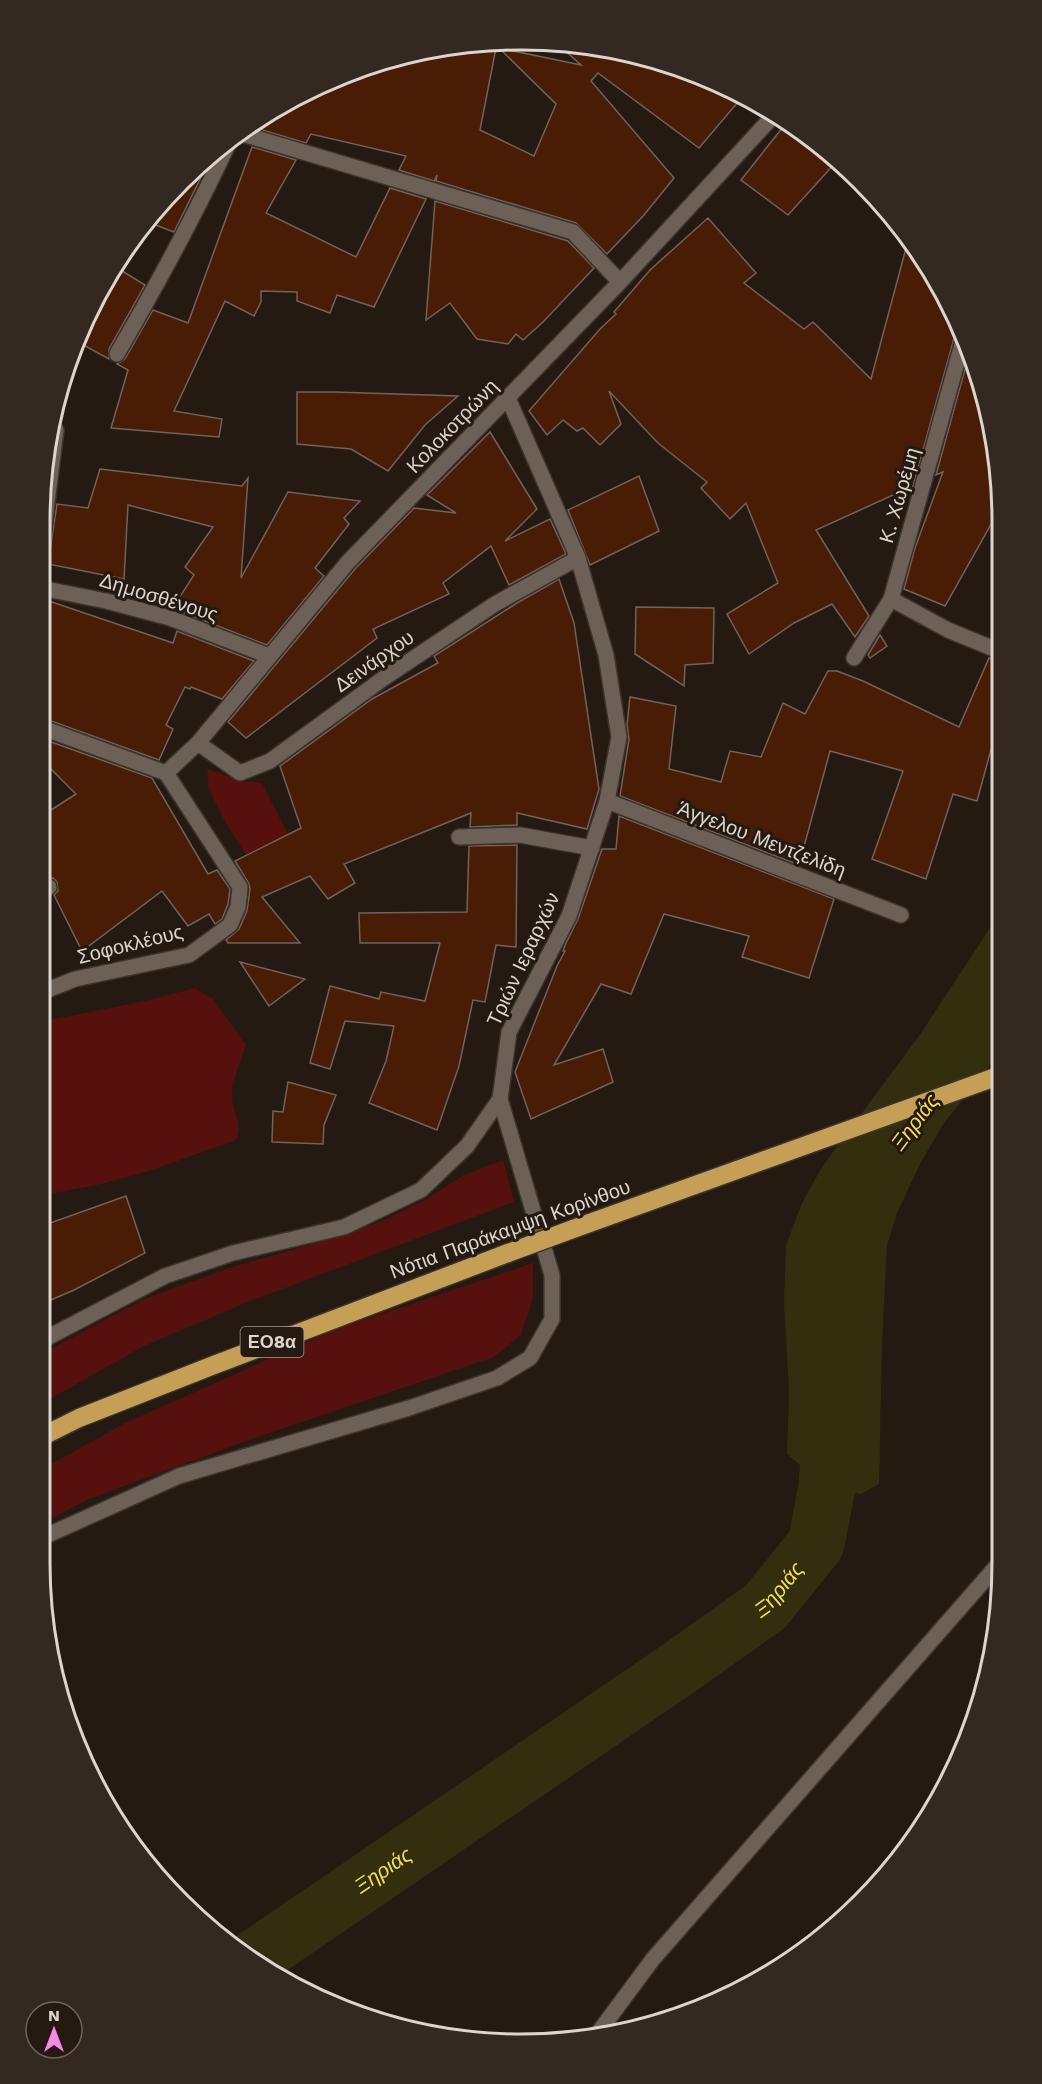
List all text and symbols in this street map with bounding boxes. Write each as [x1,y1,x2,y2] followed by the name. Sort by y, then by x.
[401,374,503,478] street label: Κολοκοτρώνη
[874,444,924,546] street label: Κ. Χωρέμη
[97,568,221,626] street label: Δημοσθένους
[330,625,418,697] street label: Δεινάρχου
[675,796,849,882] street label: Άγγελου Μεντζελίδη
[482,888,564,1030] street label: Τριών Ιεραρχών
[75,919,186,969] street label: Σοφοκλέους
[885,1088,944,1156] water label: Ξηριάς
[386,1174,634,1284] street label: Νότια Παράκαμψη Κορίνθου
[240,1327,304,1357] road number: ΕΟ8α
[749,1556,809,1623] water label: Ξηριάς
[349,1841,417,1899] water label: Ξηριάς
[24,2000,84,2060] north arrow
[48,2006,60,2025] text: N

